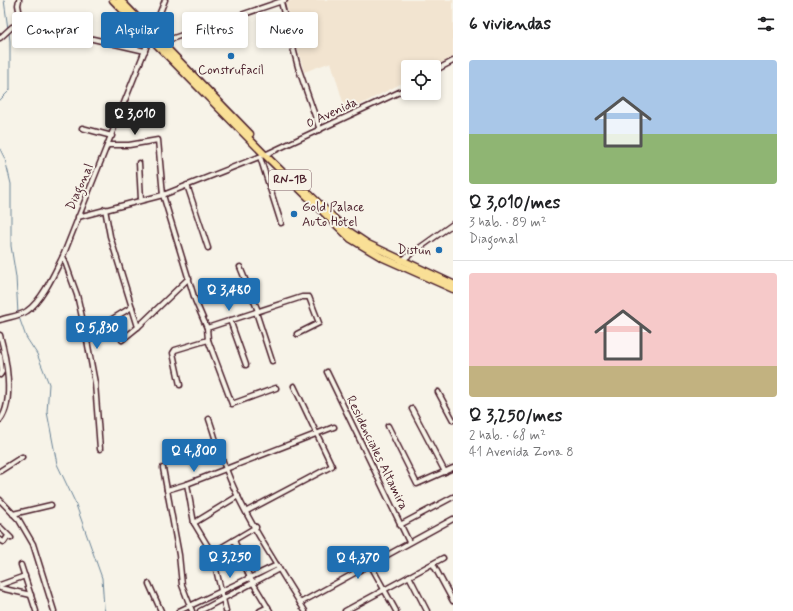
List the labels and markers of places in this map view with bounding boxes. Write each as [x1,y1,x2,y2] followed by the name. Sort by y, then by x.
[226,51,236,61] marker: Construfacil
[198,62,264,79] place label: Construfacil
[98,102,172,136] pin: Q 3,010
[302,199,364,231] place label: Gold Palace Auto Hotel
[289,209,299,219] marker: Gold Palace Auto Hotel
[397,242,431,259] place label: Distun
[434,245,444,255] marker: Distun
[192,278,266,312] pin: Q 3,480
[60,316,134,350] pin: Q 5,830
[157,439,231,473] pin: Q 4,800
[193,545,267,579] pin: Q 3,250
[321,546,395,580] pin: Q 4,370

